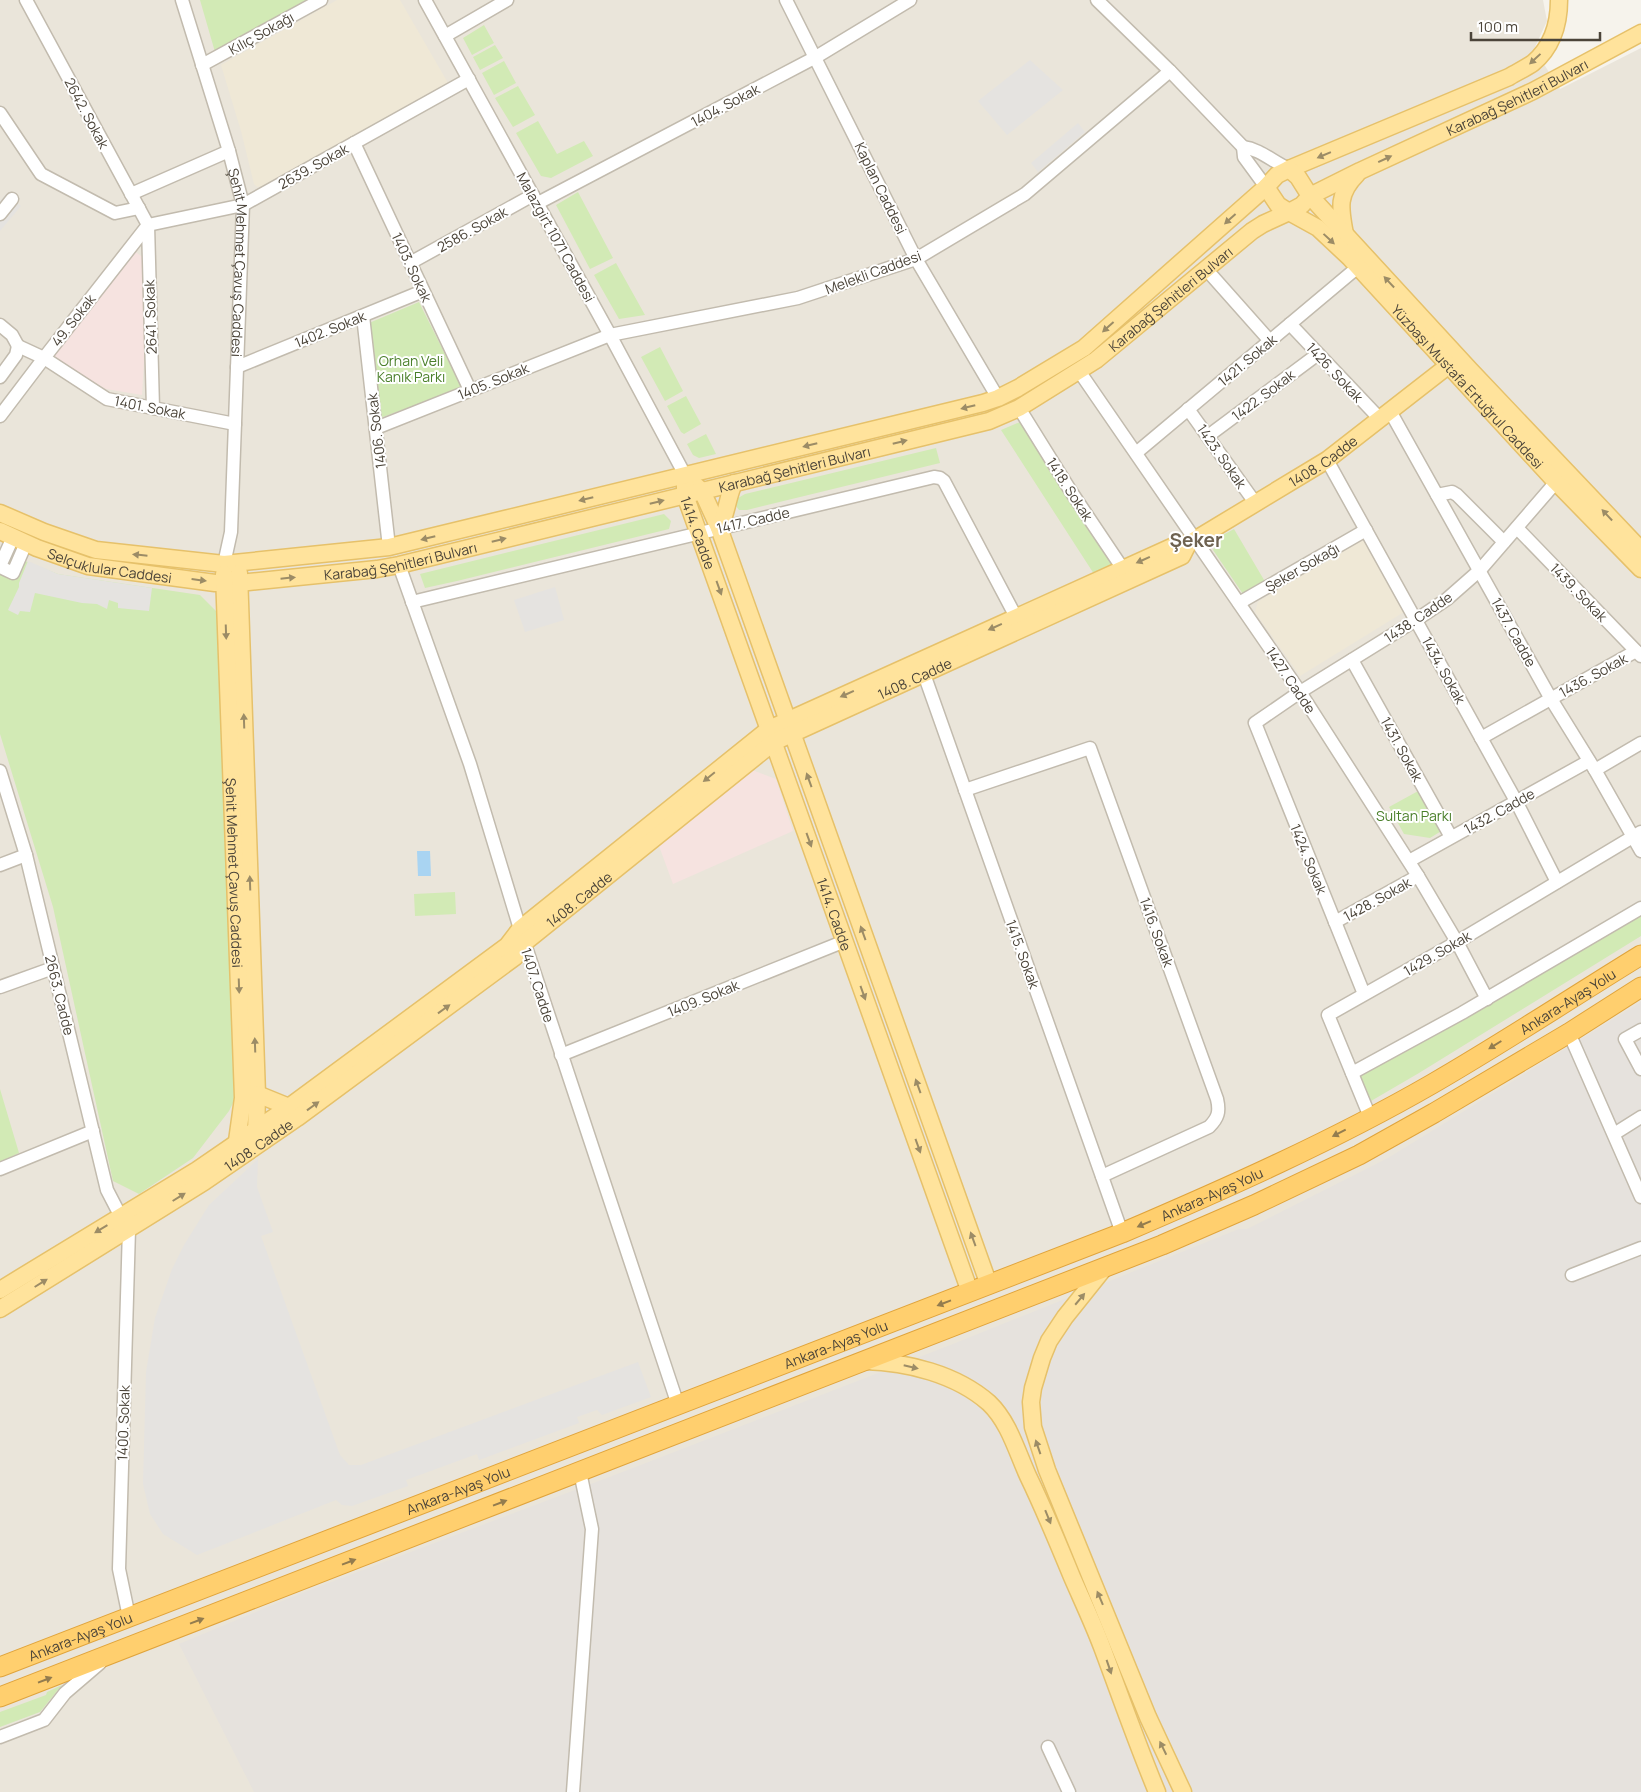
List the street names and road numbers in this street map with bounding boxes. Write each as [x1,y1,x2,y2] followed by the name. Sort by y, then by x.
[225,7,297,59] street label: Kılıç Sokağı
[1443,54,1591,139] street label: Karabağ Şehitleri Bulvarı
[60,74,114,153] street label: 2642. Sokak
[687,78,764,131] street label: 1404. Sokak
[274,138,353,193] street label: 2639. Sokak
[851,139,911,237] street label: Kaplan Caddesi
[224,166,253,357] street label: Şehit Mehmet Çavuş Caddesi
[512,169,600,305] street label: Malazgirt 1071 Caddesi
[433,201,512,256] street label: 2586. Sokak
[388,229,437,306] street label: 1403. Sokak
[1104,242,1236,356] street label: Karabağ Şehitleri Bulvarı
[822,246,924,298] street label: Melekli Caddesi
[139,278,161,355] street label: 2641. Sokak
[47,289,100,350] street label: 49. Sokak
[1388,300,1548,472] street label: Yüzbaşı Mustafa Ertuğrul Caddesi
[292,306,369,352] street label: 1402. Sokak
[1213,329,1281,390] street label: 1421. Sokak
[1302,338,1368,407] street label: 1426. Sokak
[455,358,532,404] street label: 1405. Sokak
[1227,364,1299,425] street label: 1422. Sokak
[113,391,188,423] street label: 1401. Sokak
[362,391,390,470] street label: 1406. Sokak
[1193,420,1252,493] street label: 1423. Sokak
[1285,431,1361,491] street label: 1408. Cadde
[717,441,872,496] street label: Karabağ Şehitleri Bulvarı
[1042,454,1098,525] street label: 1418. Sokak
[677,494,720,572] street label: 1414. Cadde
[715,502,791,538] street label: 1417. Cadde
[323,537,479,584] street label: Karabağ Şehitleri Bulvarı
[1261,538,1343,596] street label: Şeker Sokağı
[45,543,173,587] street label: Selçuklular Caddesi
[1546,558,1613,626] street label: 1439. Sokak
[1380,587,1456,647] street label: 1438. Cadde
[1487,594,1541,670] street label: 1437. Cadde
[1418,633,1471,708] street label: 1434. Sokak
[1262,643,1320,717] street label: 1427. Cadde
[1556,648,1631,702] street label: 1436. Sokak
[874,653,955,703] street label: 1408. Cadde
[1376,713,1428,786] street label: 1431. Sokak
[222,778,248,968] street label: Şehit Mehmet Çavuş Caddesi
[1460,784,1538,838] street label: 1432. Cadde
[1286,821,1332,898] street label: 1424. Sokak
[542,867,616,931] street label: 1408. Cadde
[1340,872,1415,925] street label: 1428. Sokak
[813,875,857,953] street label: 1414. Cadde
[1136,895,1179,970] street label: 1416. Sokak
[1002,917,1045,992] street label: 1415. Sokak
[1400,925,1475,980] street label: 1429. Sokak
[517,945,559,1025] street label: 1407. Cadde
[41,953,79,1037] street label: 2663. Cadde
[1516,964,1619,1038] street label: Ankara-Ayaş Yolu
[664,975,743,1021] street label: 1409. Sokak
[220,1114,296,1175] street label: 1408. Cadde
[1158,1163,1266,1225] street label: Ankara-Ayaş Yolu
[781,1315,890,1372] street label: Ankara-Ayaş Yolu
[112,1384,134,1461] street label: 1400. Sokak
[403,1461,513,1519] street label: Ankara-Ayaş Yolu
[26,1607,135,1665] street label: Ankara-Ayaş Yolu

